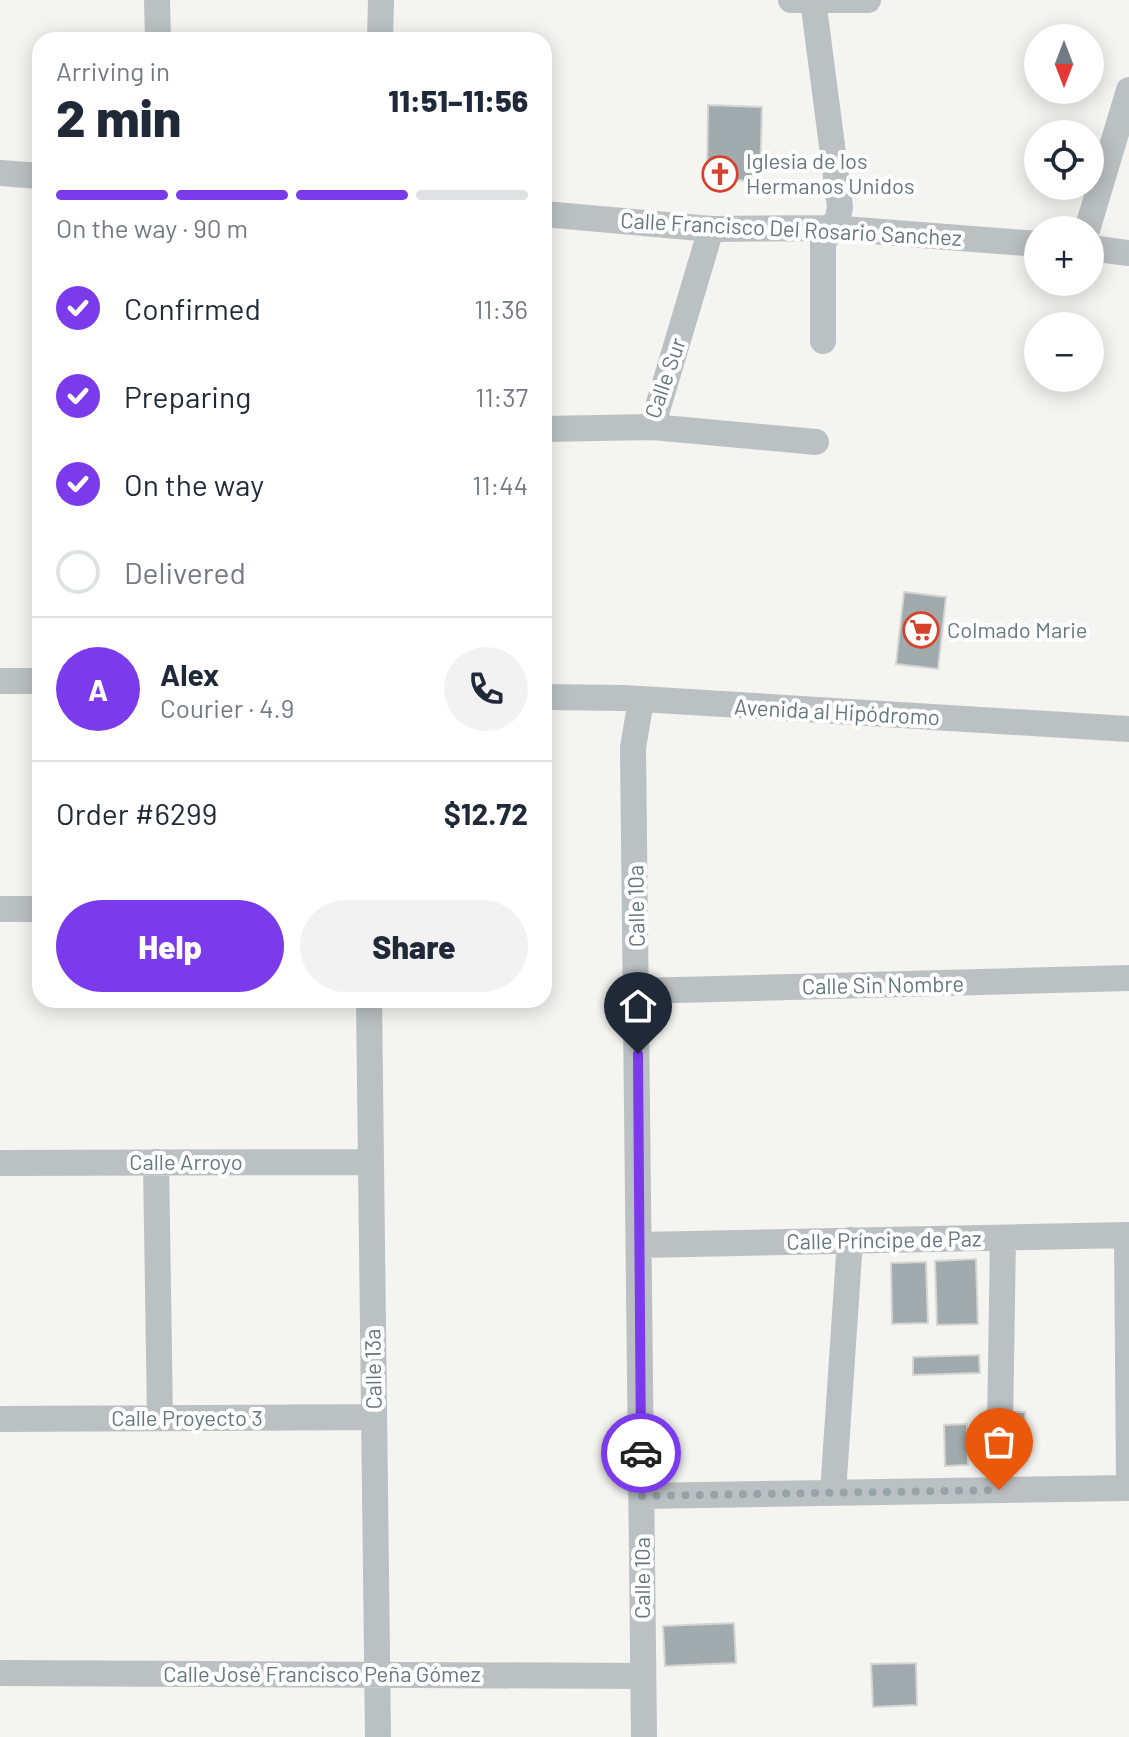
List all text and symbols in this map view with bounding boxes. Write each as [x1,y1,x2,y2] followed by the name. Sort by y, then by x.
[1024,24,1104,104] north arrow
[1024,24,1104,392] map controls
[56,55,170,86] text: Arriving in
[388,82,528,118] text: 11:51–11:56
[56,85,181,147] text: 2 min
[1024,120,1104,200] button: locate
[746,147,915,198] place label: Iglesia de los Hermanos Unidos
[701,155,739,193] church icon: Iglesia de los Hermanos Unidos
[620,206,962,250] street label: Calle Francisco Del Rosario Sanchez
[56,212,248,243] text: On the way · 90 m
[1024,216,1104,296] button: +
[56,286,100,330] icon: check
[124,290,261,326] text: Confirmed
[474,293,528,324] text: 11:36
[1024,312,1104,392] button: −
[638,334,690,421] street label: Calle Sur
[56,374,100,418] icon: check
[124,378,251,414] text: Preparing
[475,381,528,412] text: 11:37
[56,462,100,506] icon: check
[124,466,264,502] text: On the way
[472,469,528,500] text: 11:44
[124,554,246,590] text: Delivered
[902,611,940,649] supermarket icon: Colmado Marie
[947,616,1088,642] place label: Colmado Marie
[444,647,528,731] button: phone
[160,656,219,692] text: Alex
[88,671,108,707] text: A
[160,692,294,723] text: Courier · 4.9
[733,693,941,729] street label: Avenida al Hipódromo
[56,795,217,831] text: Order #6299
[444,795,528,831] text: $12.72
[621,865,649,947] street label: Calle 10a
[56,900,284,992] button: Help
[300,900,528,992] button: Share
[802,970,964,998] street label: Calle Sin Nombre
[604,972,672,1054] pin
[616,984,660,1028] icon: home
[129,1148,243,1174] street label: Calle Arroyo
[786,1224,982,1254] street label: Calle Príncipe de Paz
[358,1328,386,1410] street label: Calle 13a
[111,1404,263,1430] street label: Calle Proyecto 3
[965,1408,1033,1490] pin
[601,1413,681,1493] courier
[977,1420,1021,1464] icon: bag
[619,1431,663,1475] icon: car
[628,1537,654,1619] street label: Calle 10a
[163,1660,481,1686] street label: Calle José Francisco Peña Gómez

